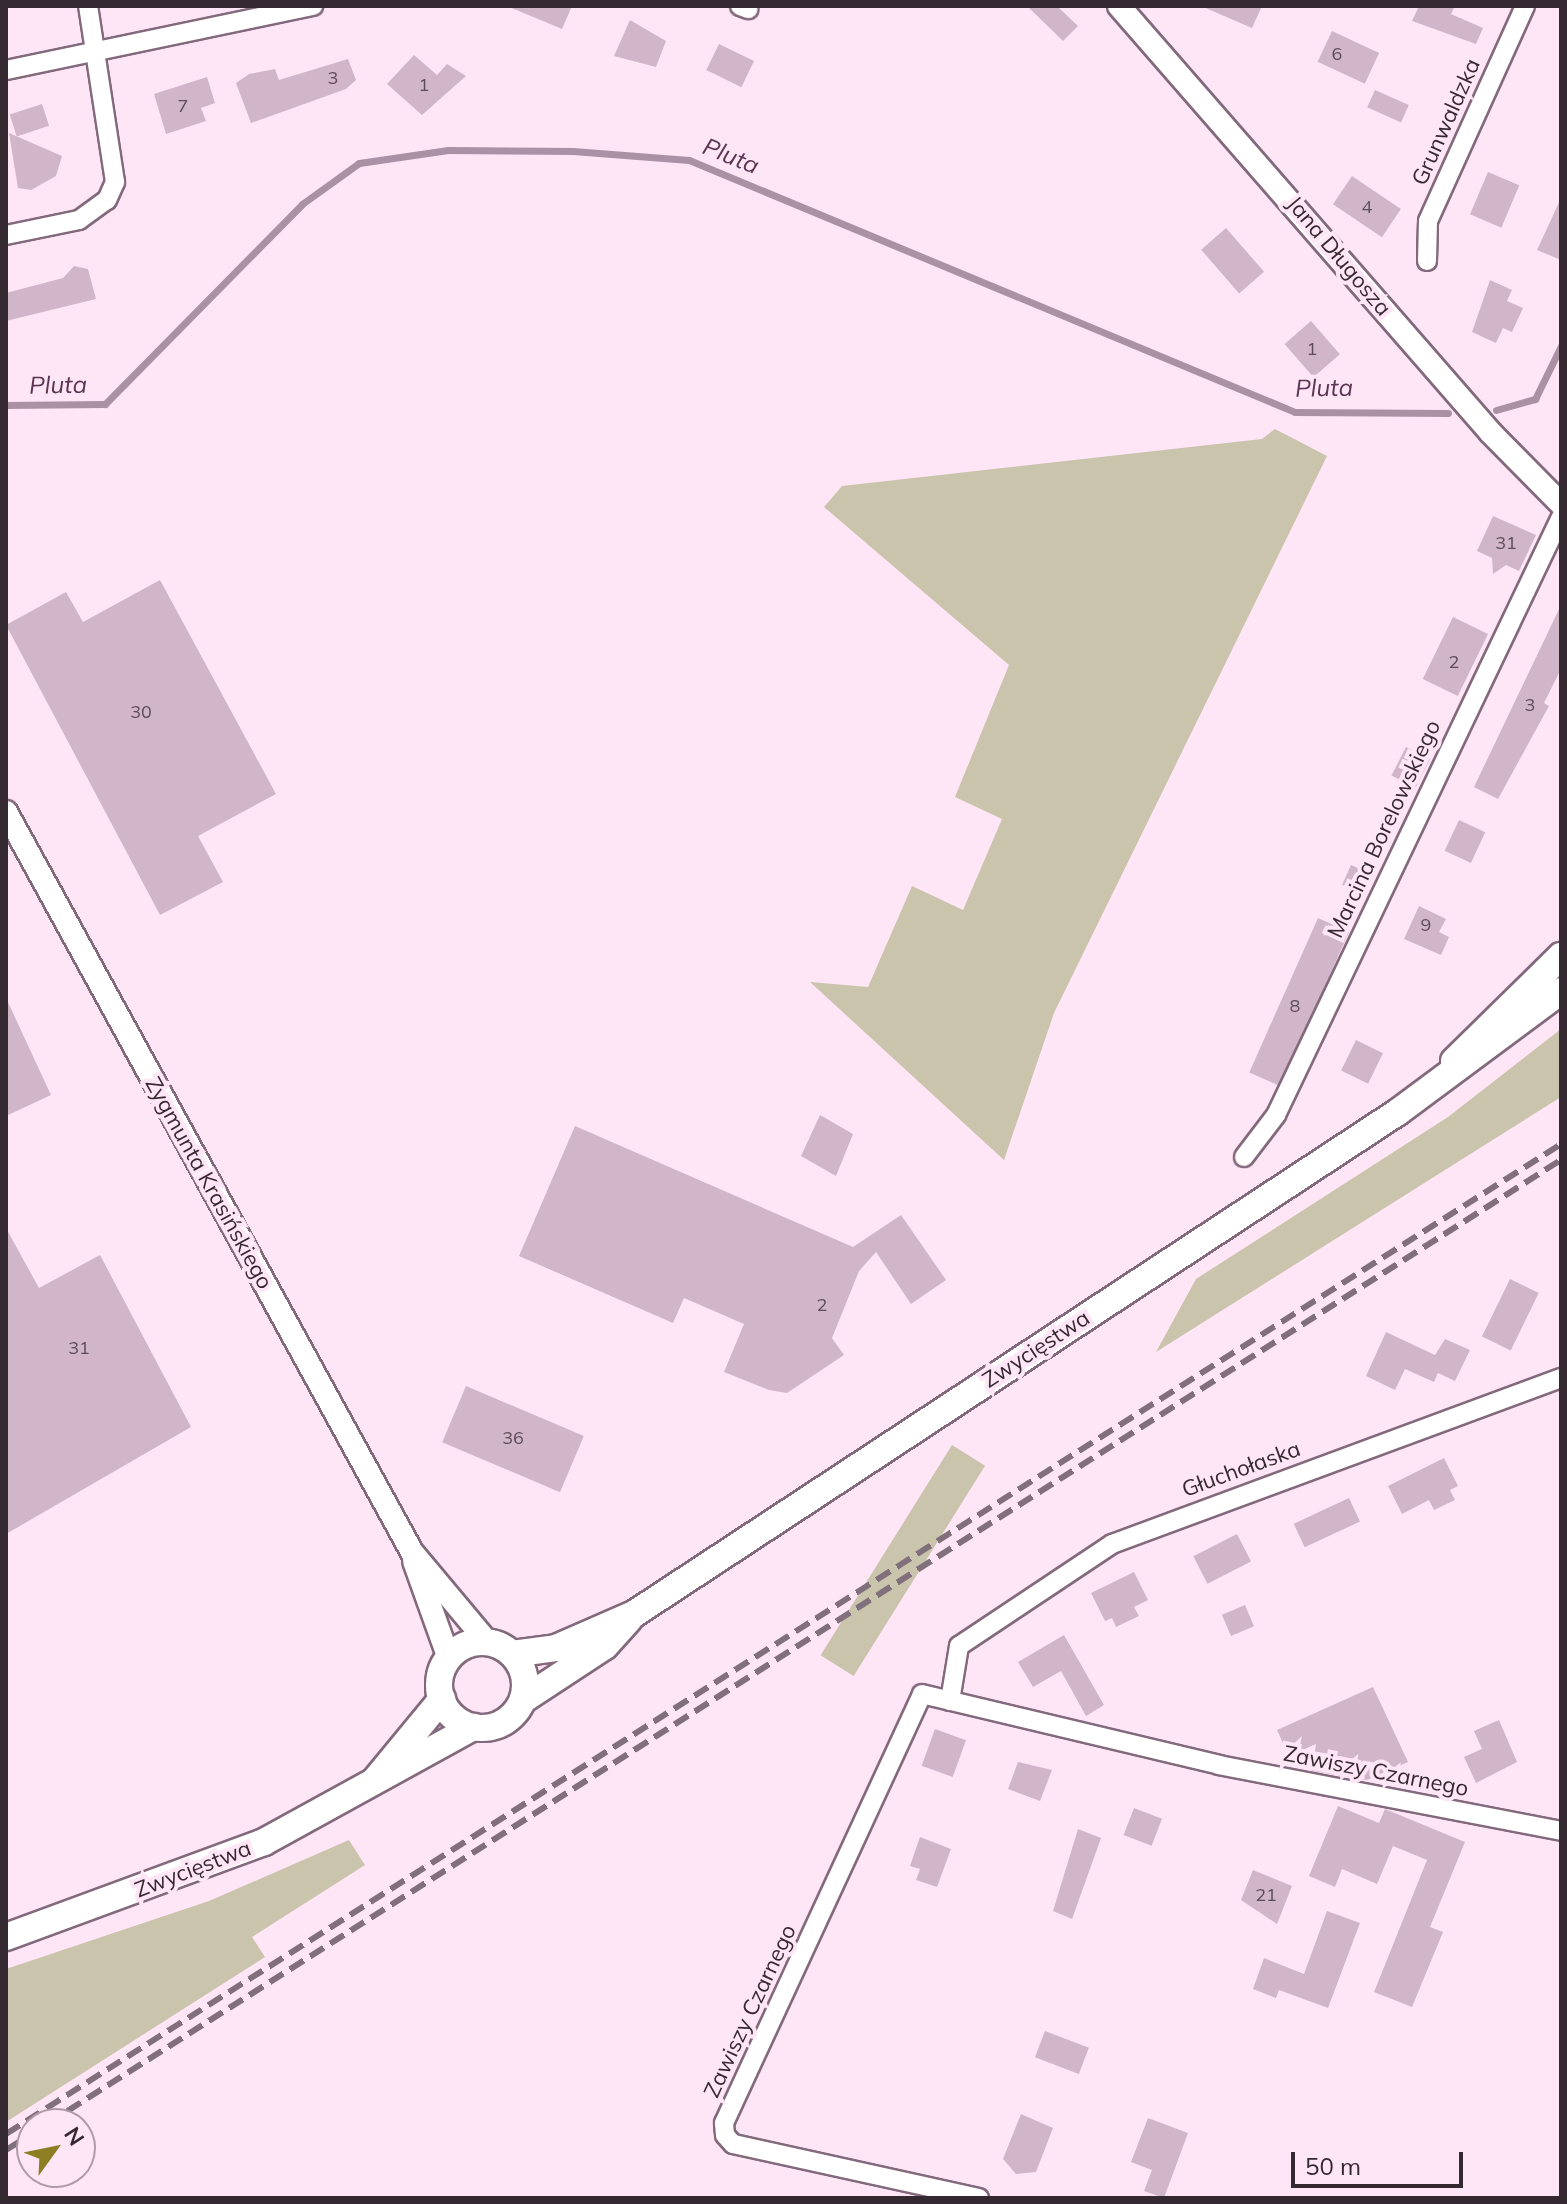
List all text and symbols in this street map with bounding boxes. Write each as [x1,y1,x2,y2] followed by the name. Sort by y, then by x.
[1332,43,1342,65] house number: 6
[1406,55,1486,189] street label: Grunwaldzka
[328,67,338,89] house number: 3
[419,74,429,96] house number: 1
[178,95,188,117] house number: 7
[699,132,763,180] water label: Pluta
[1281,191,1397,321] street label: Jana Długosza
[1362,196,1372,218] house number: 4
[1307,338,1317,360] house number: 1
[29,370,87,400] water label: Pluta
[1295,373,1353,403] water label: Pluta
[1495,532,1517,554] house number: 31
[1449,651,1459,673] house number: 2
[1525,694,1535,716] house number: 3
[130,701,152,723] house number: 30
[1322,716,1446,942] street label: Marcina Borelowskiego
[1421,914,1431,936] house number: 9
[1290,995,1300,1017] house number: 8
[140,1072,278,1294] street label: Zygmunta Krasińskiego
[817,1294,827,1316] house number: 2
[978,1305,1094,1393] street label: Zwycięstwa
[68,1337,90,1359] house number: 31
[502,1427,524,1449] house number: 36
[1178,1435,1304,1503] street label: Głuchołaska
[1281,1740,1471,1802] street label: Zawiszy Czarnego
[131,1835,255,1903] street label: Zwycięstwa
[1255,1884,1277,1906] house number: 21
[698,1920,802,2102] street label: Zawiszy Czarnego
[16,2108,96,2188] north arrow
[58,2121,91,2151] text: N
[1295,2136,1467,2186] scale bar
[1305,2151,1361,2181] text: 50 m

